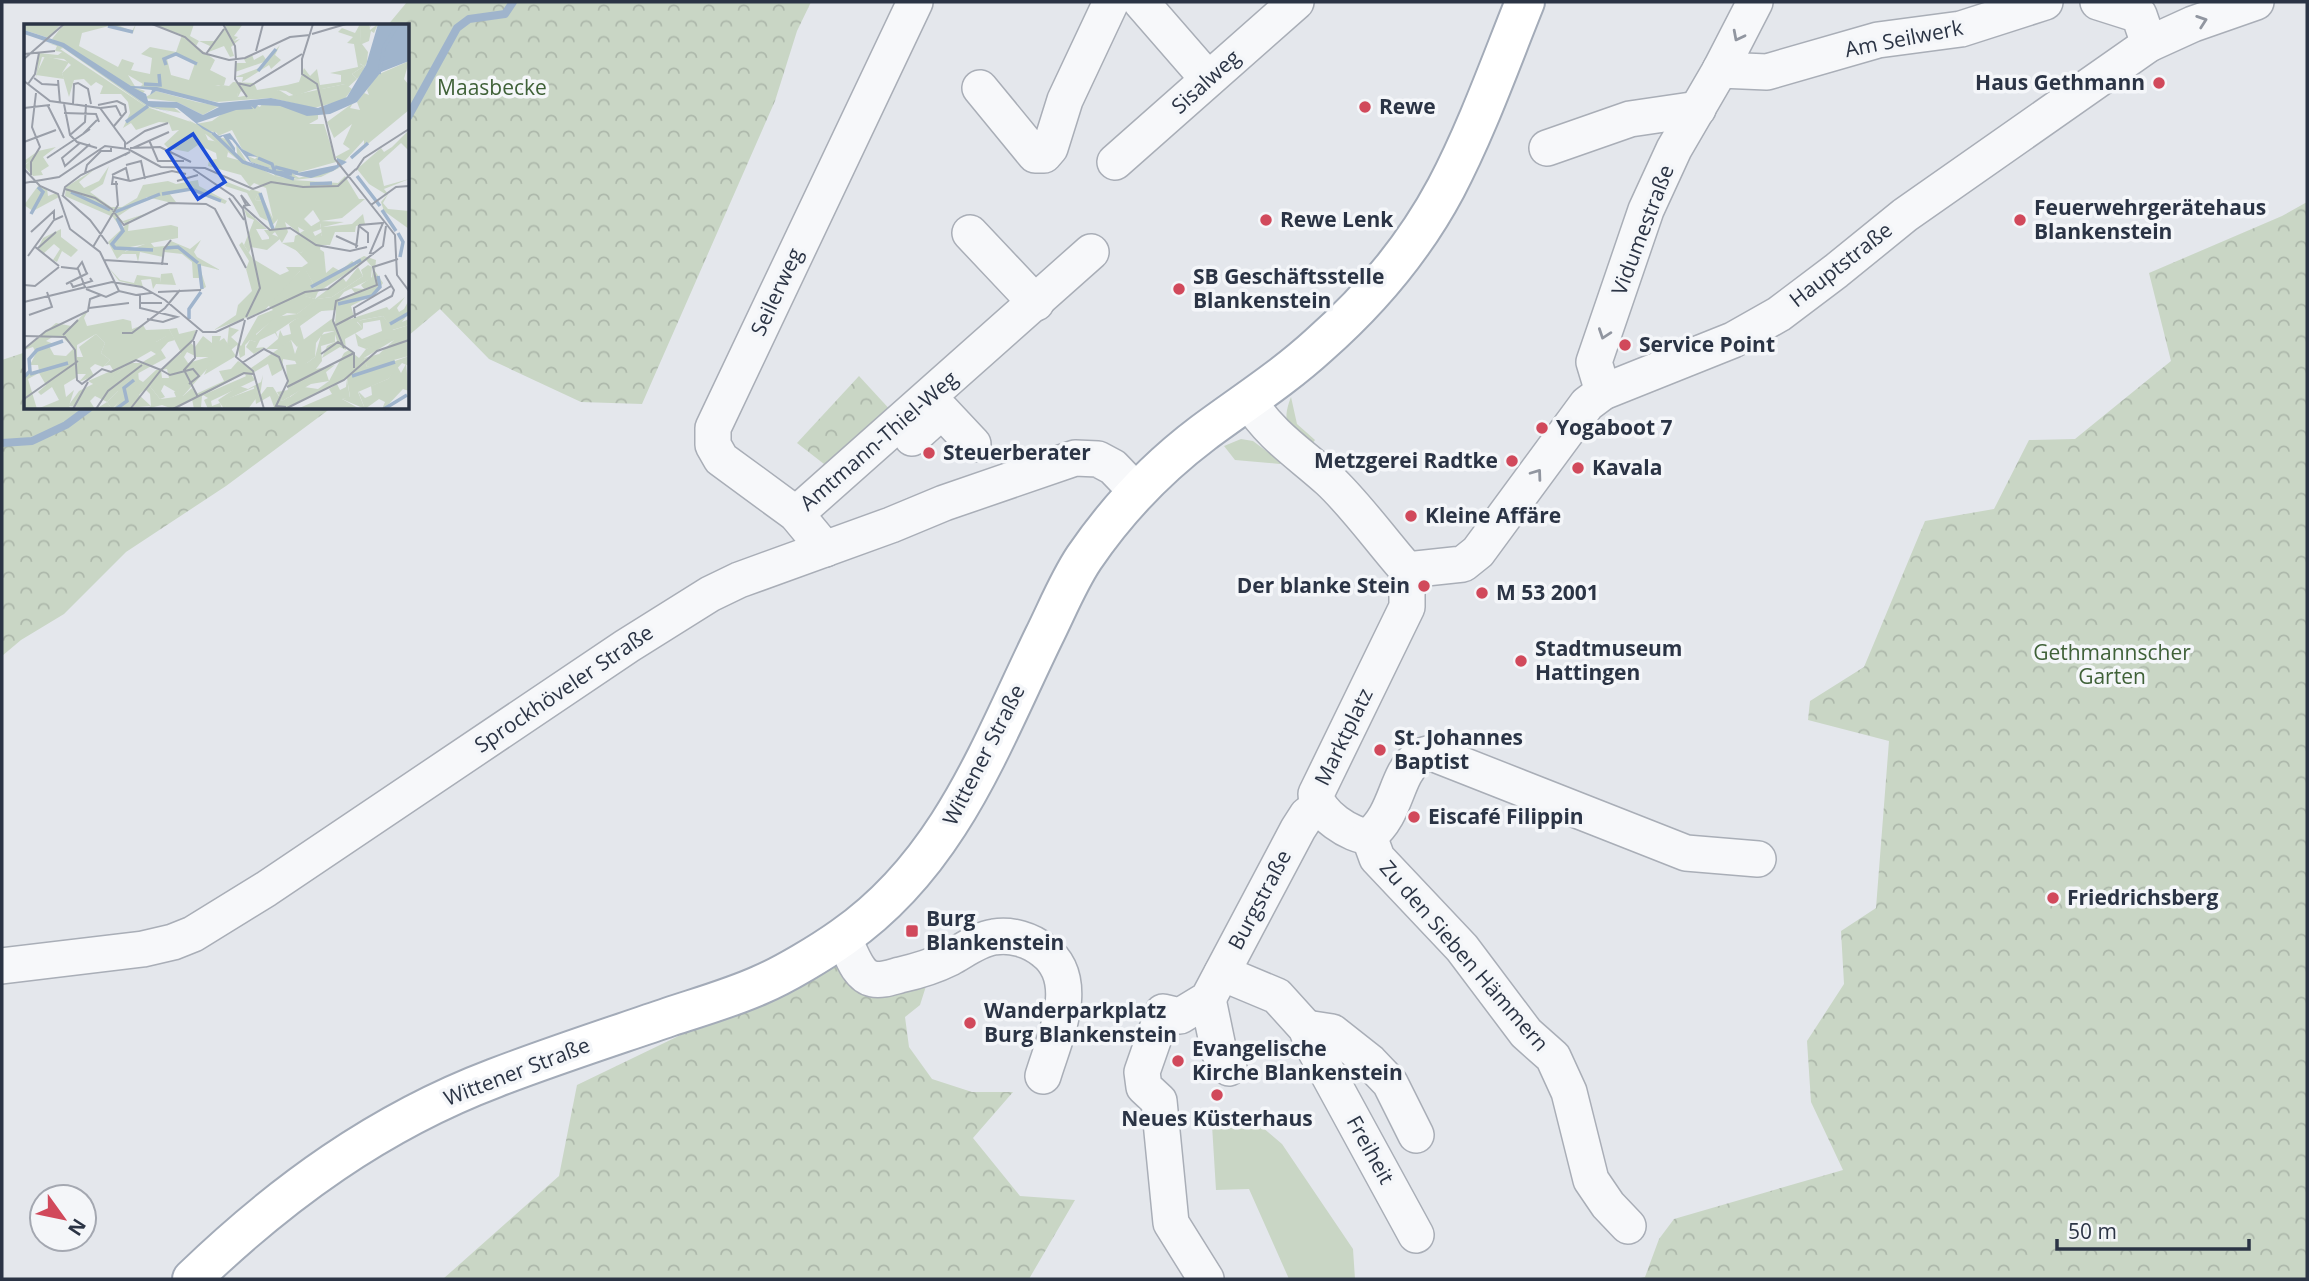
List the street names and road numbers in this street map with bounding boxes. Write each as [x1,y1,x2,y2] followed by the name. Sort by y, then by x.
[1842,13,1965,63] street label: Am Seilwerk
[1165,43,1246,120] street label: Sisalweg
[1604,160,1680,299] street label: Vidumestraße
[1783,215,1897,313] street label: Hauptstraße
[744,243,809,340] street label: Seilerweg
[794,364,963,516] street label: Amtmann-Thiel-Weg
[469,618,658,758] street label: Sprockhöveler Straße
[936,679,1031,830] street label: Wittener Straße
[1308,683,1379,790] street label: Marktplatz
[1221,845,1297,954] street label: Burgstraße
[1374,854,1555,1057] street label: Zu den Sieben Hämmern
[440,1030,594,1112] street label: Wittener Straße
[1341,1110,1401,1189] street label: Freiheit

